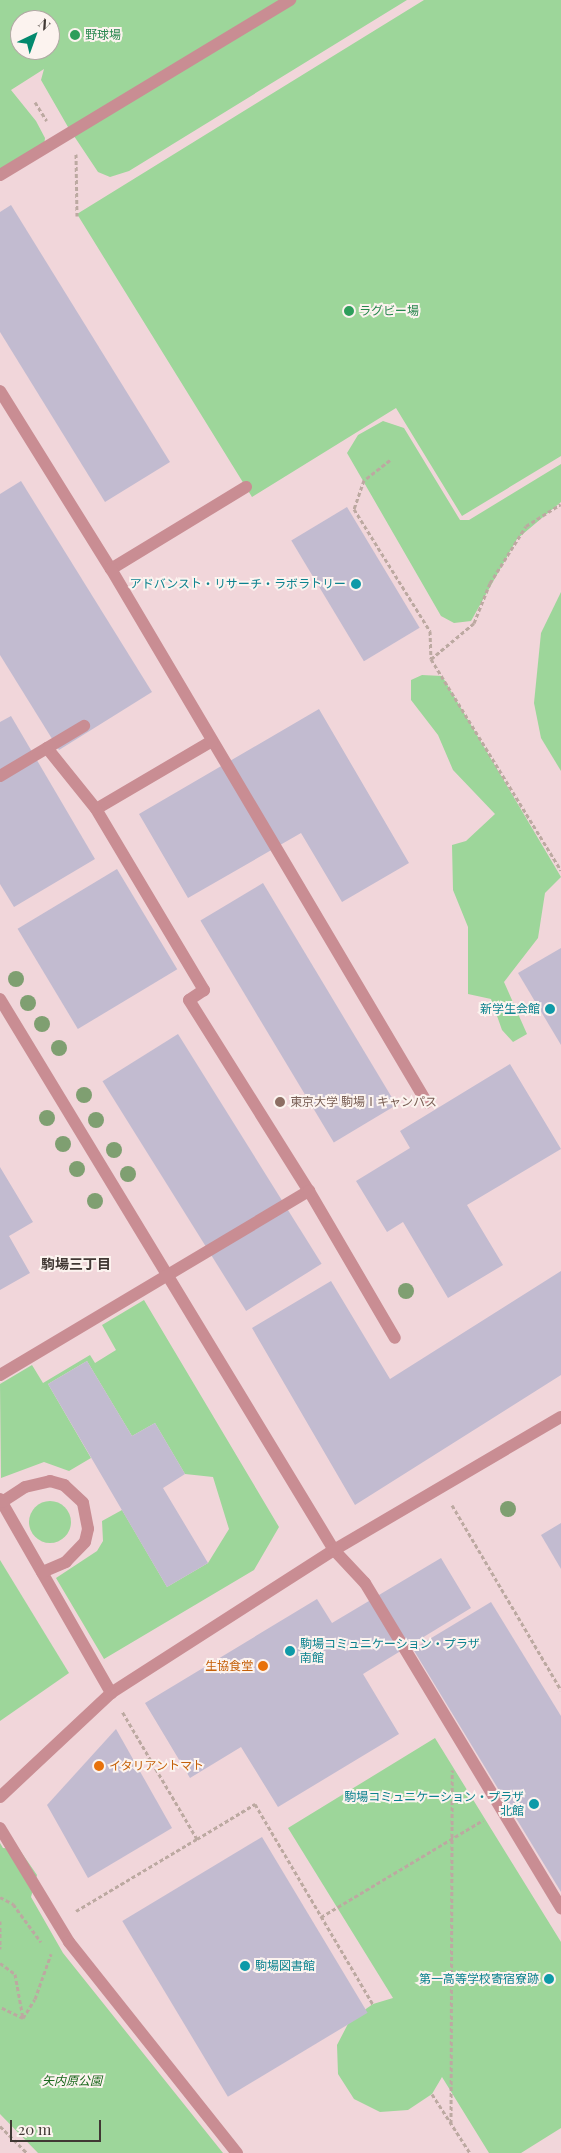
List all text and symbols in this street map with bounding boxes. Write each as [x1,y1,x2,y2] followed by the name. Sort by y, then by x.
[10,10,60,60] north arrow
[35,14,55,35] text: N
[85,28,121,42] place label: 野球場
[69,29,81,41] marker: 野球場
[359,304,419,318] place label: ラグビー場
[343,305,355,317] marker: ラグビー場
[130,577,346,591] place label: アドバンスト・リサーチ・ラボラトリー
[350,578,362,590] marker: アドバンスト・リサーチ・ラボラトリー
[480,1002,540,1016] place label: 新学生会館
[544,1003,556,1015] marker: 新学生会館
[290,1095,437,1109] place label: 東京大学 駒場Ⅰキャンパス
[274,1096,286,1108] marker: 東京大学 駒場Ⅰキャンパス
[41,1256,111,1272] district label: 駒場三丁目
[300,1637,480,1665] place label: 駒場コミュニケーション・プラザ 南館
[284,1645,296,1657] marker: 駒場コミュニケーション・プラザ 南館
[205,1659,253,1673] place label: 生協食堂
[257,1660,269,1672] marker: 生協食堂
[109,1759,205,1773] place label: イタリアントマト
[93,1760,105,1772] marker: イタリアントマト
[344,1790,524,1818] place label: 駒場コミュニケーション・プラザ 北館
[528,1798,540,1810] marker: 駒場コミュニケーション・プラザ 北館
[255,1959,315,1973] place label: 駒場図書館
[239,1960,251,1972] marker: 駒場図書館
[419,1972,539,1986] place label: 第一高等学校寄宿寮跡
[543,1973,555,1985] marker: 第一高等学校寄宿寮跡
[42,2074,102,2088] park label: 矢内原公園
[12,2110,104,2142] scale bar
[18,2119,51,2139] text: 20 m

